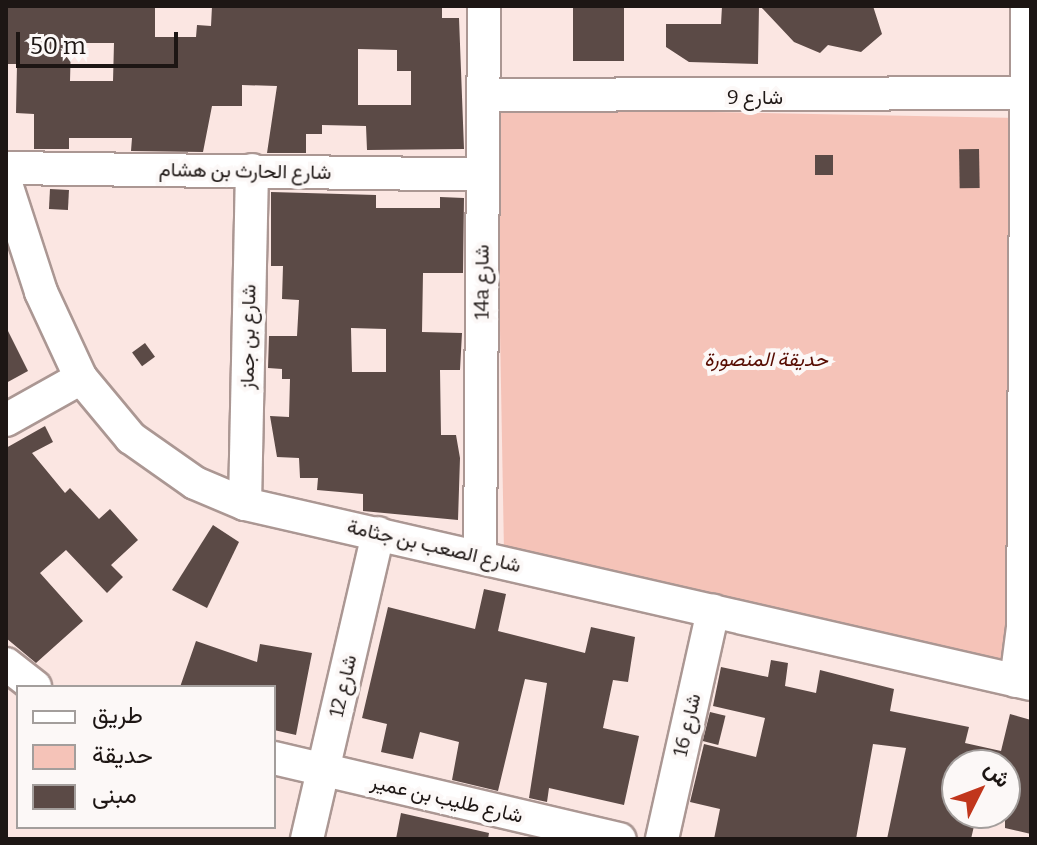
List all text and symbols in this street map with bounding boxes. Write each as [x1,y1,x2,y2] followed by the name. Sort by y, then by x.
[20,16,182,66] scale bar
[30,32,86,60] text: 50 m
[727,85,783,109] street label: شارع 9
[159,157,331,185] street label: شارع الحارث بن هشام
[470,245,494,319] street label: 14a شارع
[235,284,261,390] street label: شارع بن جماز
[704,347,828,371] park label: حديقة المنصورة
[345,514,523,578] street label: شارع الصعب بن جثامة
[324,652,362,720] street label: شارع 12
[16,685,276,829] legend
[668,691,706,759] street label: شارع 16
[92,701,143,729] text: طريق
[92,741,153,769] text: حديقة
[941,749,1021,829] north arrow
[979,755,1017,793] text: ش
[369,770,525,828] street label: شارع طليب بن عمير
[92,781,137,809] text: مبنى

